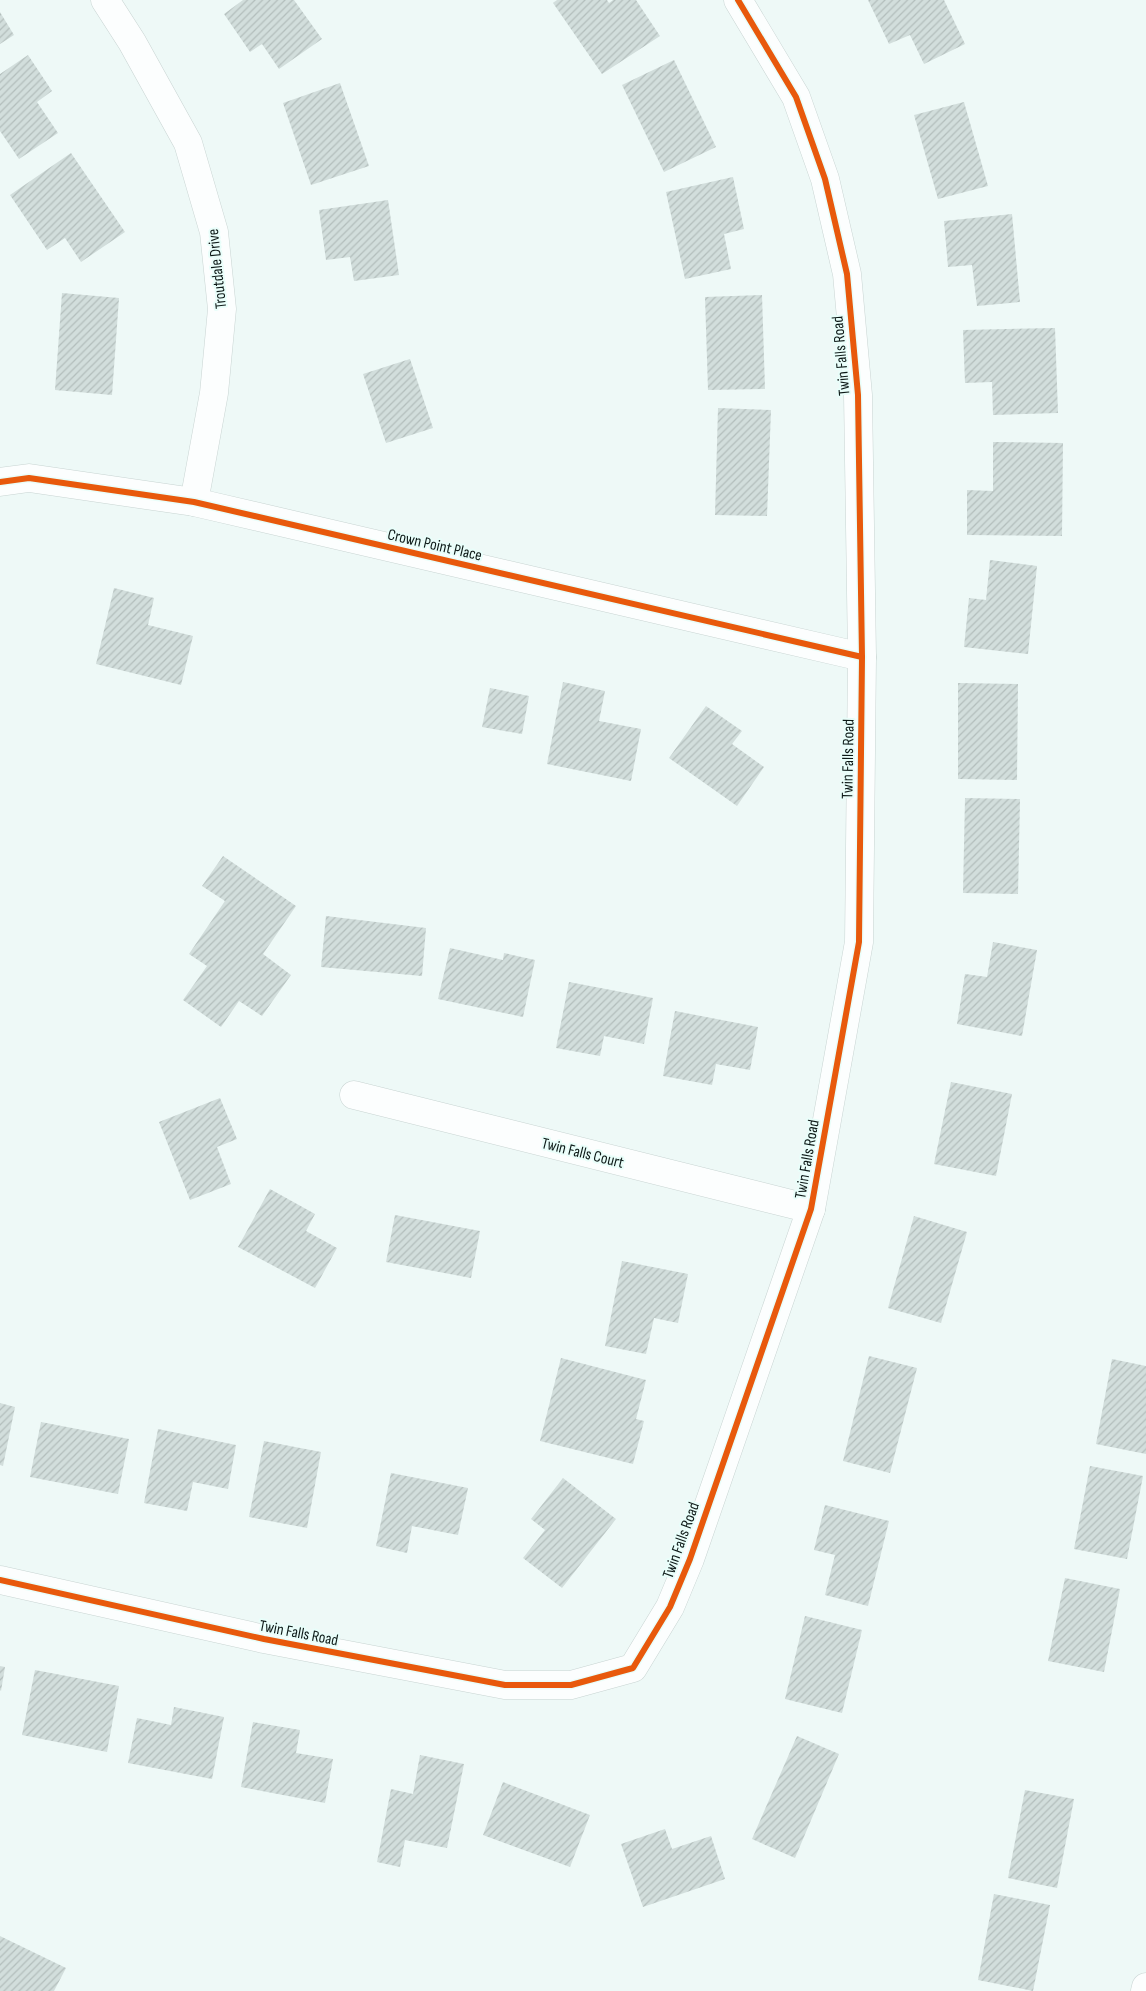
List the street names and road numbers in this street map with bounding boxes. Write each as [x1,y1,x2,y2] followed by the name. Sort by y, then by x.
[204,228,231,310] street label: Troutdale Drive
[829,315,854,397] street label: Twin Falls Road
[386,525,484,566] street label: Crown Point Place
[838,719,859,799] street label: Twin Falls Road
[791,1118,824,1200] street label: Twin Falls Road
[540,1134,626,1173] street label: Twin Falls Court
[659,1500,704,1581] street label: Twin Falls Road
[258,1617,340,1650] street label: Twin Falls Road

